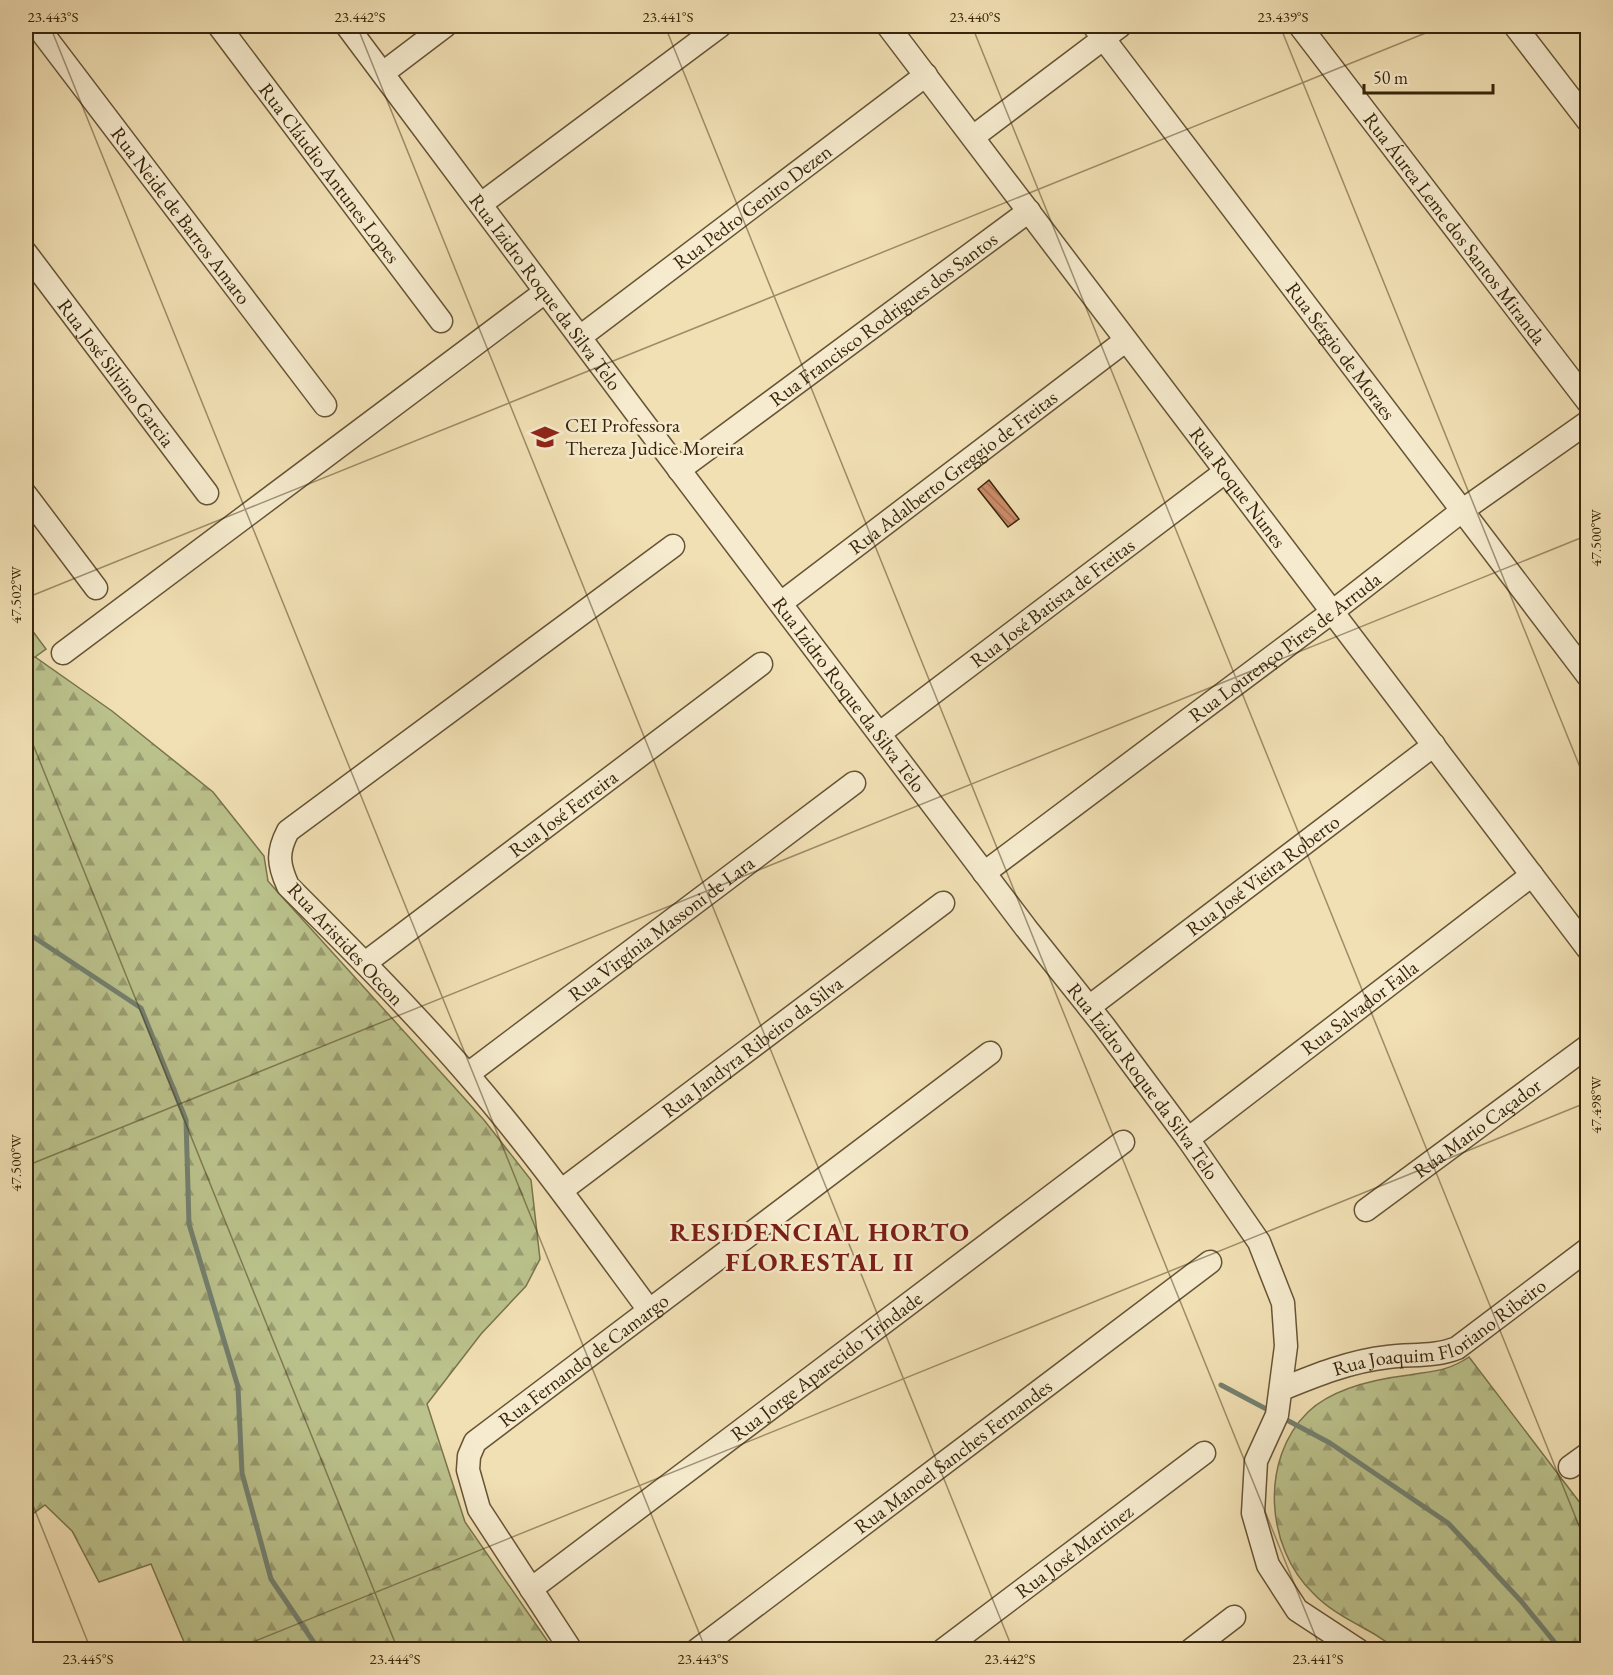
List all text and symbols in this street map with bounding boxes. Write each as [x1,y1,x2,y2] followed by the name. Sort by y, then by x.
[28,7,78,26] text: 23.443°S
[335,7,385,26] text: 23.442°S
[643,7,693,26] text: 23.441°S
[950,7,1000,26] text: 23.440°S
[1258,7,1308,26] text: 23.439°S
[1364,57,1493,95] scale bar
[1373,66,1408,89] text: 50 m
[253,77,406,269] street label: Rua Cláudio Antunes Lopes
[1358,107,1552,350] street label: Rua Áurea Leme dos Santos Miranda
[105,121,257,310] street label: Rua Neide de Barros Amaro
[668,138,837,275] street label: Rua Pedro Geniro Dezen
[464,188,628,396] street label: Rua Izidro Roque da Silva Telo
[764,226,1003,412] street label: Rua Francisco Rodrigues dos Santos
[1280,277,1402,425] street label: Rua Sérgio de Moraes
[52,293,181,452] street label: Rua José Silvino Garcia
[843,384,1063,560] street label: Rua Adalberto Greggio de Freitas
[565,412,744,461] place label: CEI Professora Thereza Judice Moreira
[530,422,560,452] school or university icon: CEI Professora Thereza Judice Moreira
[1184,422,1292,553] street label: Rua Roque Nunes
[1586,509,1605,567] text: 47.500°W
[965,532,1140,673] street label: Rua José Batista de Freitas
[6,566,25,624] text: 47.502°W
[1183,566,1386,728] street label: Rua Lourenço Pires de Arruda
[767,591,932,798] street label: Rua Izidro Roque da Silva Telo
[503,764,623,863] street label: Rua José Ferreira
[1181,808,1345,942] street label: Rua José Vieira Roberto
[563,850,760,1007] street label: Rua Virgínia Massoni de Lara
[282,877,410,1011] street label: Rua Aristides Occon
[1295,954,1423,1061] street label: Rua Salvador Falla
[656,970,848,1123] street label: Rua Jandyra Ribeiro da Silva
[1062,977,1225,1185] street label: Rua Izidro Roque da Silva Telo
[1408,1072,1546,1184] street label: Rua Mario Caçador
[1586,1076,1605,1134] text: 47.498°W
[6,1134,25,1192] text: 47.500°W
[669,1215,971,1279] district label: RESIDENCIAL HORTO FLORESTAL II
[1329,1272,1551,1382] street label: Rua Joaquim Floriano Ribeiro
[725,1285,927,1447] street label: Rua Jorge Aparecido Trindade
[493,1287,674,1433] street label: Rua Fernando de Camargo
[849,1373,1057,1540] street label: Rua Manoel Sanches Fernandes
[1010,1498,1138,1604] street label: Rua José Martinez
[63,1649,113,1668] text: 23.445°S
[370,1649,420,1668] text: 23.444°S
[678,1649,728,1668] text: 23.443°S
[985,1649,1035,1668] text: 23.442°S
[1293,1649,1343,1668] text: 23.441°S

